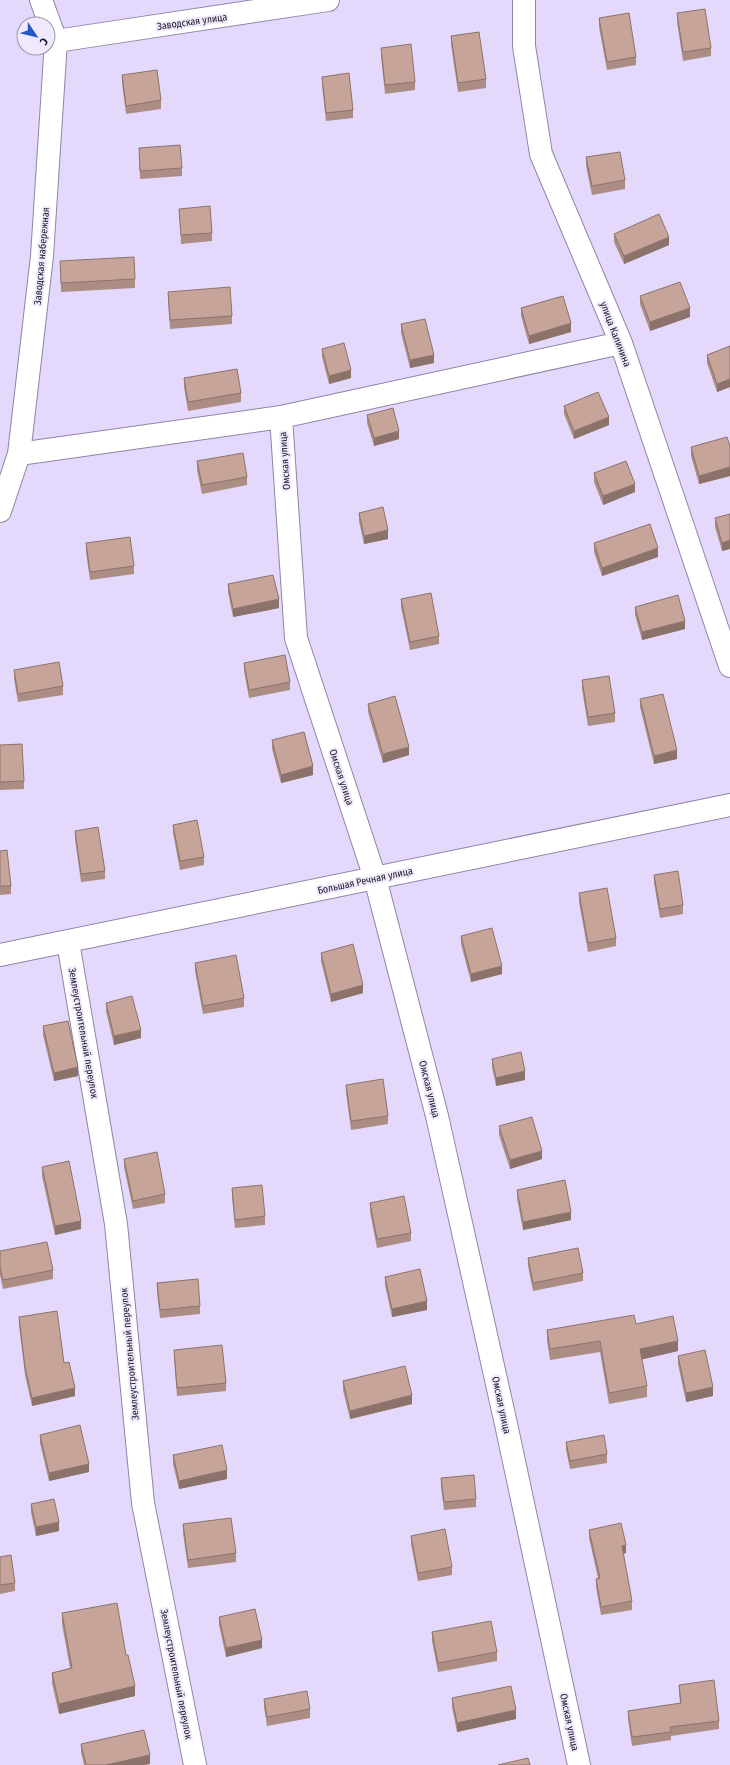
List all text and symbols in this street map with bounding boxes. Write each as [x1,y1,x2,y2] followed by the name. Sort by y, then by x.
[156,11,228,33] street label: Заводская улица
[16,16,56,56] north arrow
[37,35,51,48] text: С
[32,207,52,305] street label: Заводская набережная
[597,300,633,369] street label: улица Калинина
[277,431,293,491] street label: Омская улица
[326,748,356,807] street label: Омская улица
[317,865,414,897] street label: Большая Речная улица
[66,967,100,1100] street label: Землеустроительный переулок
[416,1059,442,1119] street label: Омская улица
[118,1287,142,1420] street label: Землеустроительный переулок
[489,1375,513,1435] street label: Омская улица
[157,1608,195,1741] street label: Землеустроительный переулок
[557,1692,581,1752] street label: Омская улица

